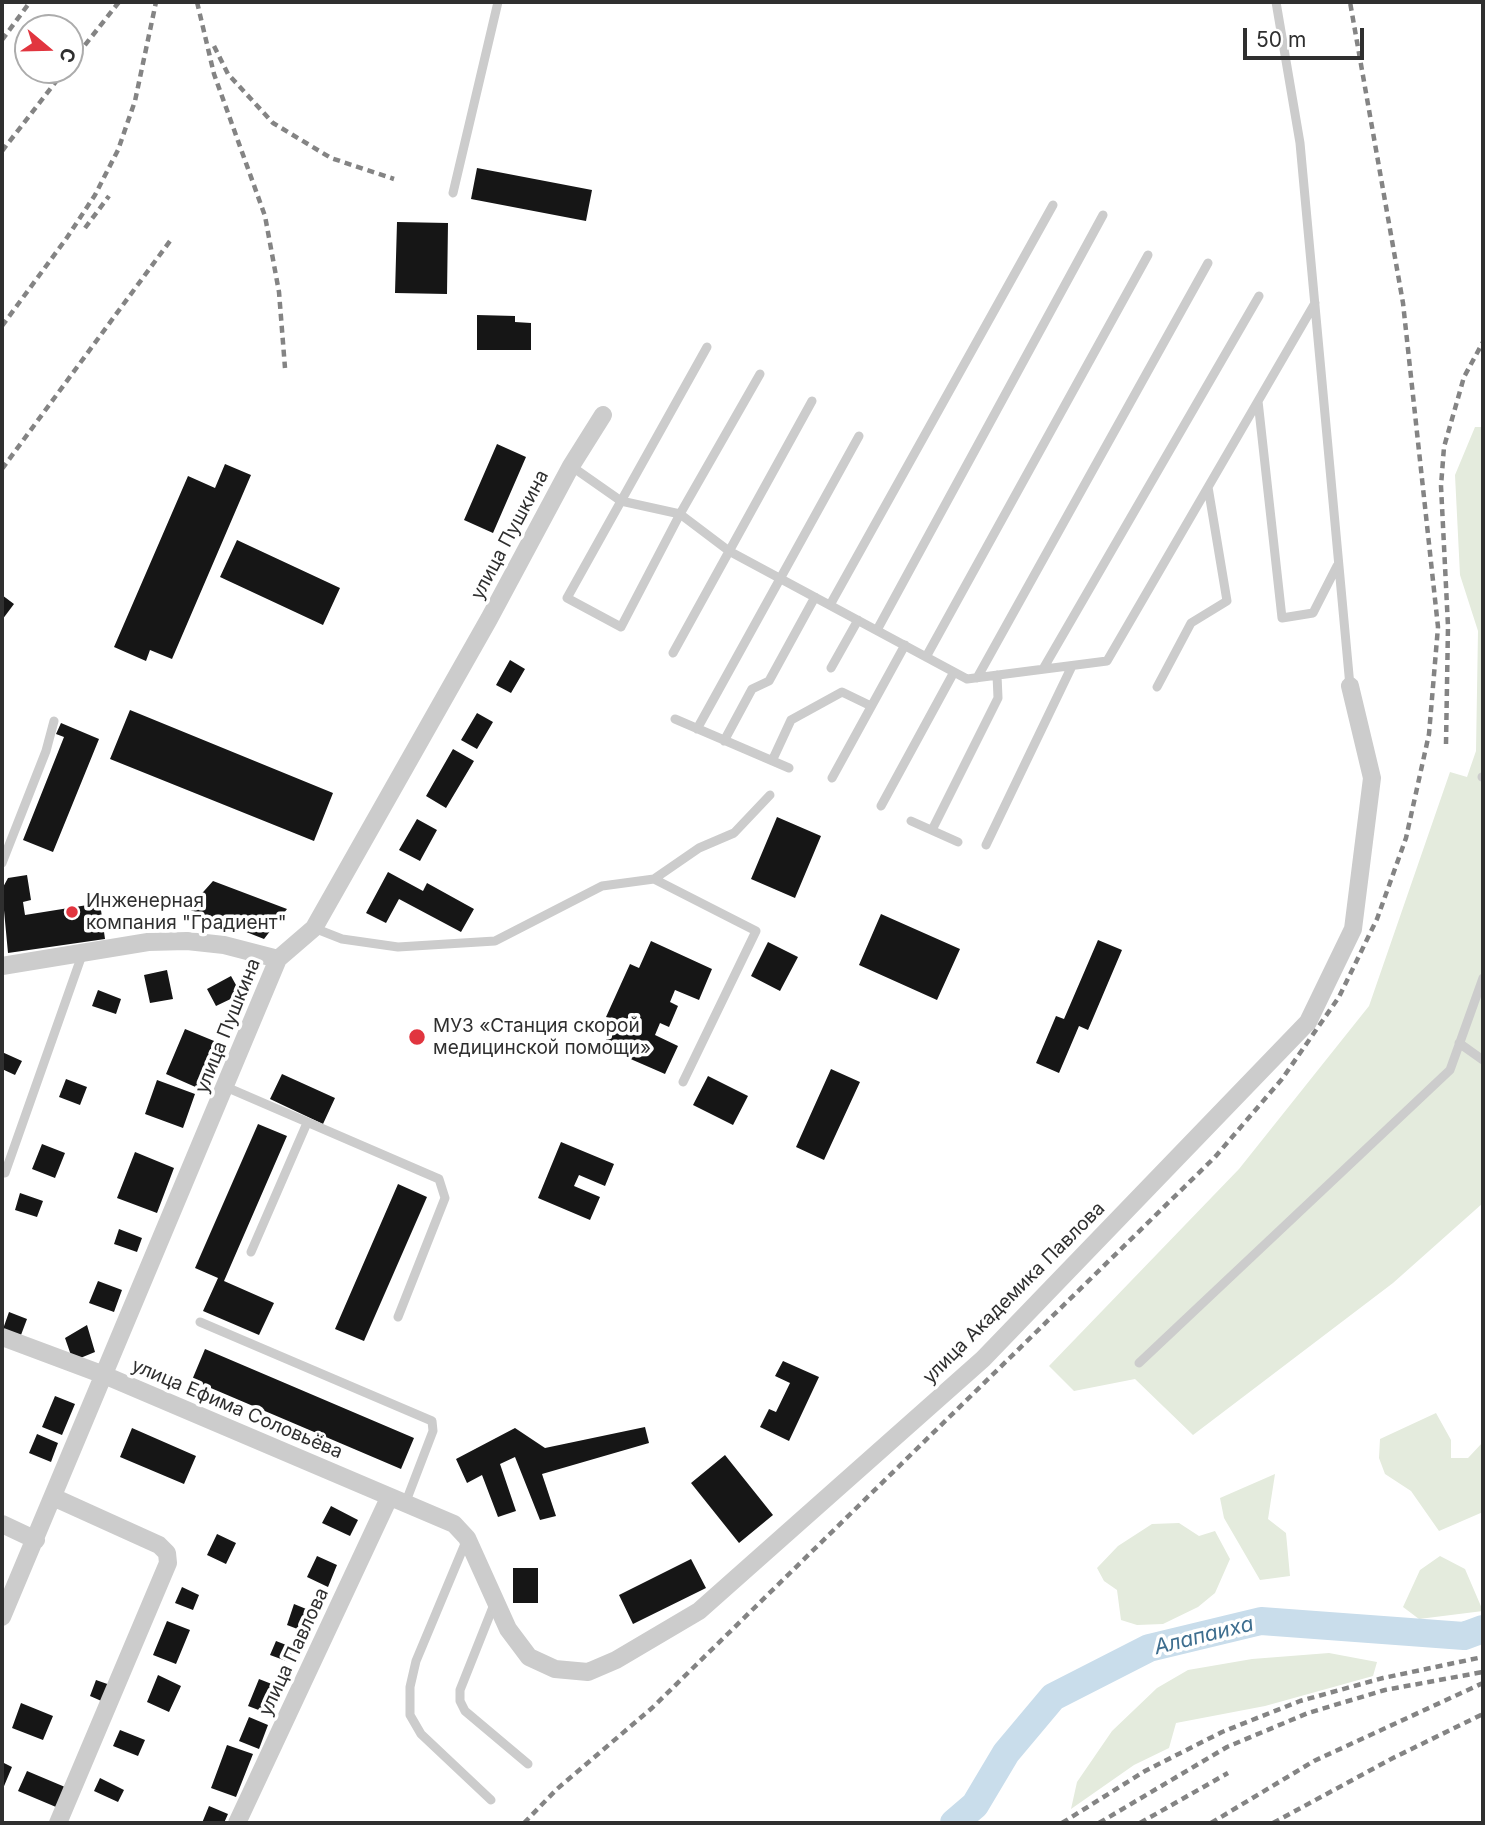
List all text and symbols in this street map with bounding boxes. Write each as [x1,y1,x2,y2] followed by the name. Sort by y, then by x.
[14,14,84,84] north arrow
[1247,14,1368,58] scale bar
[1256,27,1306,52] text: 50 m
[54,45,81,66] text: С
[466,466,554,604] street label: улица Пушкина
[86,890,287,934] place label: Инженерная компания "Градиент"
[64,904,80,920] marker: Инженерная компания "Градиент"
[191,955,265,1097] street label: улица Пушкина
[433,1015,651,1059] place label: МУЗ «Станция скорой медицинской помощи»
[407,1027,427,1047] marker: МУЗ «Станция скорой медицинской помощи»
[918,1197,1110,1389] street label: улица Академика Павлова
[128,1354,346,1464] street label: улица Ефима Соловьёва
[254,1584,334,1720] street label: улица Павлова
[1152,1611,1256,1661] water label: Алапаиха

